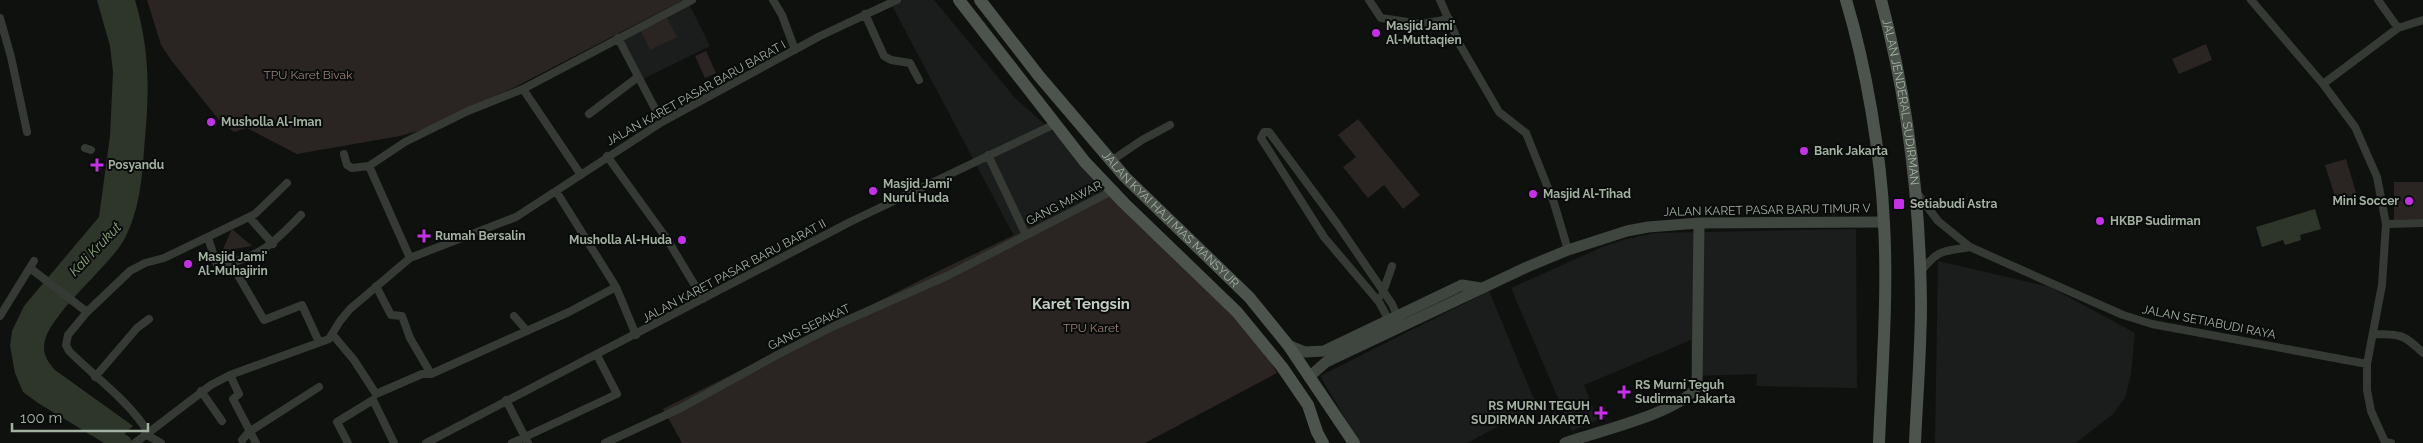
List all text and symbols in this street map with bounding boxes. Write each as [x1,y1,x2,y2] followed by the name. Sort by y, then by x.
[1879,17,1922,186] street label: JALAN JENDERAL SUDIRMAN
[1386,19,1462,47] place label: Masjid Jami' Al-Muttaqien
[1370,27,1382,39] marker: Masjid Jami' Al-Muttaqien
[604,38,788,148] street label: JALAN KARET PASAR BARU BARAT I
[264,68,353,82] park label: TPU Karet Bivak
[221,115,322,129] place label: Musholla Al-Iman
[205,116,217,128] marker: Musholla Al-Iman
[1814,144,1888,158] place label: Bank Jakarta
[1798,145,1810,157] marker: Bank Jakarta
[1099,148,1242,290] street label: JALAN KYAI HAJI MAS MANSYUR
[90,158,104,172] marker: Posyandu
[108,158,164,172] place label: Posyandu
[883,177,953,205] place label: Masjid Jami' Nurul Huda
[1024,178,1104,228] street label: GANG MAWAR
[867,185,879,197] marker: Masjid Jami' Nurul Huda
[1543,187,1631,201] place label: Masjid Al-Tihad
[1527,188,1539,200] marker: Masjid Al-Tihad
[2332,194,2399,208] place label: Mini Soccer
[2403,195,2415,207] marker: Mini Soccer
[1892,197,1906,211] marker: Setiabudi Astra
[1910,197,1997,211] place label: Setiabudi Astra
[1663,201,1871,219] street label: JALAN KARET PASAR BARU TIMUR V
[2110,214,2201,228] place label: HKBP Sudirman
[2094,215,2106,227] marker: HKBP Sudirman
[640,216,828,326] street label: JALAN KARET PASAR BARU BARAT II
[66,219,125,279] water label: Kali Krukut
[417,229,431,243] marker: Rumah Bersalin
[435,229,525,243] place label: Rumah Bersalin
[569,233,672,247] place label: Musholla Al-Huda
[676,234,688,246] marker: Musholla Al-Huda
[198,250,268,278] place label: Masjid Jami' Al-Muhajirin
[182,258,194,270] marker: Masjid Jami' Al-Muhajirin
[1032,295,1130,313] district label: Karet Tengsin
[766,301,853,353] street label: GANG SEPAKAT
[2141,302,2277,342] street label: JALAN SETIABUDI RAYA
[1063,321,1119,335] park label: TPU Karet
[1635,378,1735,406] place label: RS Murni Teguh Sudirman Jakarta
[1617,385,1631,399] marker: RS Murni Teguh Sudirman Jakarta
[1471,399,1591,427] place label: RS MURNI TEGUH SUDIRMAN JAKARTA
[12,400,149,432] scale bar
[1594,406,1608,420] marker: RS MURNI TEGUH SUDIRMAN JAKARTA
[20,409,62,427] text: 100 m

